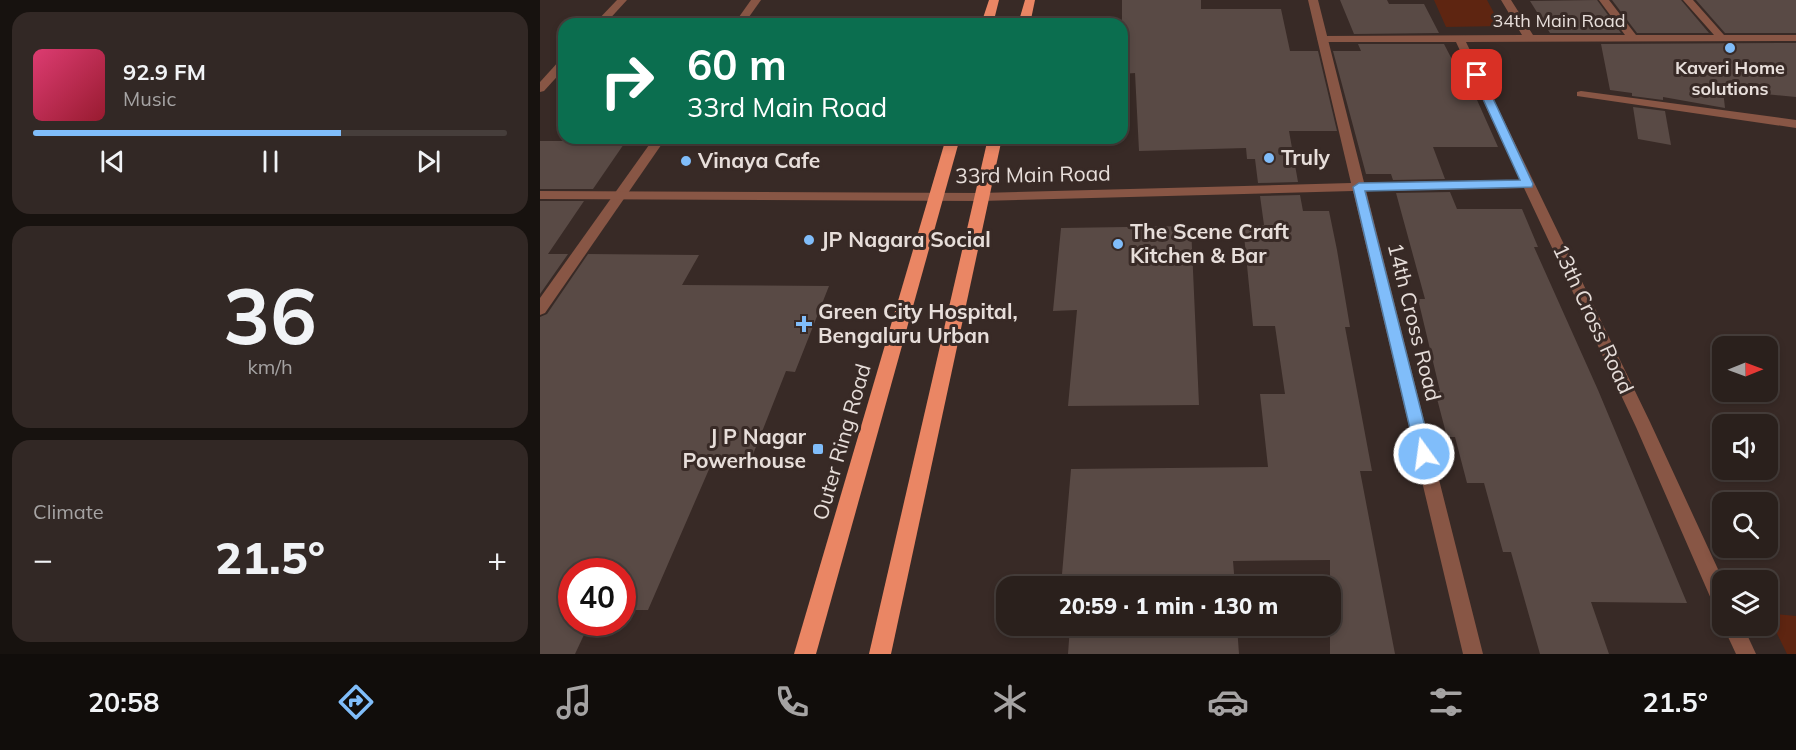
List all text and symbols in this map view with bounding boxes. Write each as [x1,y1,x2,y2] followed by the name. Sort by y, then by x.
[1492,9,1626,32] street label: 34th Main Road
[687,38,787,91] text: 60 m
[1723,41,1737,55] marker: Kaveri Home solutions
[588,42,666,120] icon: right
[1451,49,1502,100] pin
[1675,56,1785,100] place label: Kaveri Home solutions
[123,58,206,86] text: 92.9 FM
[1460,58,1493,91] icon: arrive
[123,86,176,111] text: Music
[687,90,887,124] text: 33rd Main Road
[1281,144,1331,170] place label: Truly
[96,145,129,178] icon: previous
[254,145,287,178] icon: pause
[412,145,445,178] icon: next
[697,147,820,173] place label: Vinaya Cafe
[1262,151,1276,165] marker: Truly
[679,154,693,168] marker: Vinaya Cafe
[955,160,1111,188] street label: 33rd Main Road
[1130,218,1289,268] place label: The Scene Craft Kitchen & Bar
[821,226,991,252] place label: JP Nagara Social
[802,233,816,247] marker: JP Nagara Social
[1111,237,1125,251] marker: The Scene Craft Kitchen & Bar
[1383,240,1447,403] street label: 14th Cross Road
[1548,240,1640,397] street label: 13th Cross Road
[223,266,317,364] text: 36
[818,298,1018,348] place label: Green City Hospital, Bengaluru Urban
[795,315,813,333] marker: Green City Hospital, Bengaluru Urban
[1712,336,1778,402] north arrow
[1712,336,1778,636] map controls
[247,354,293,379] text: km/h
[806,360,876,523] street label: Outer Ring Road
[1712,414,1778,480] button: sound
[1392,422,1456,486] position arrow
[683,423,807,473] place label: J P Nagar Powerhouse
[811,442,825,456] marker: J P Nagar Powerhouse
[1712,492,1778,558] button: search
[33,499,104,524] text: Climate
[215,529,325,585] text: 21.5°
[33,538,53,579] text: −
[487,538,507,579] text: +
[558,558,636,636] speed limit sign: 40
[1712,570,1778,636] button: layers
[1059,592,1278,620] text: 20:59 · 1 min · 130 m
[335,681,377,723] icon: directions
[553,681,595,723] icon: music
[771,681,813,723] icon: phone
[989,681,1031,723] icon: climate
[1207,681,1249,723] icon: car
[1425,681,1467,723] icon: filters
[88,685,159,719] text: 20:58
[1642,685,1708,719] text: 21.5°

